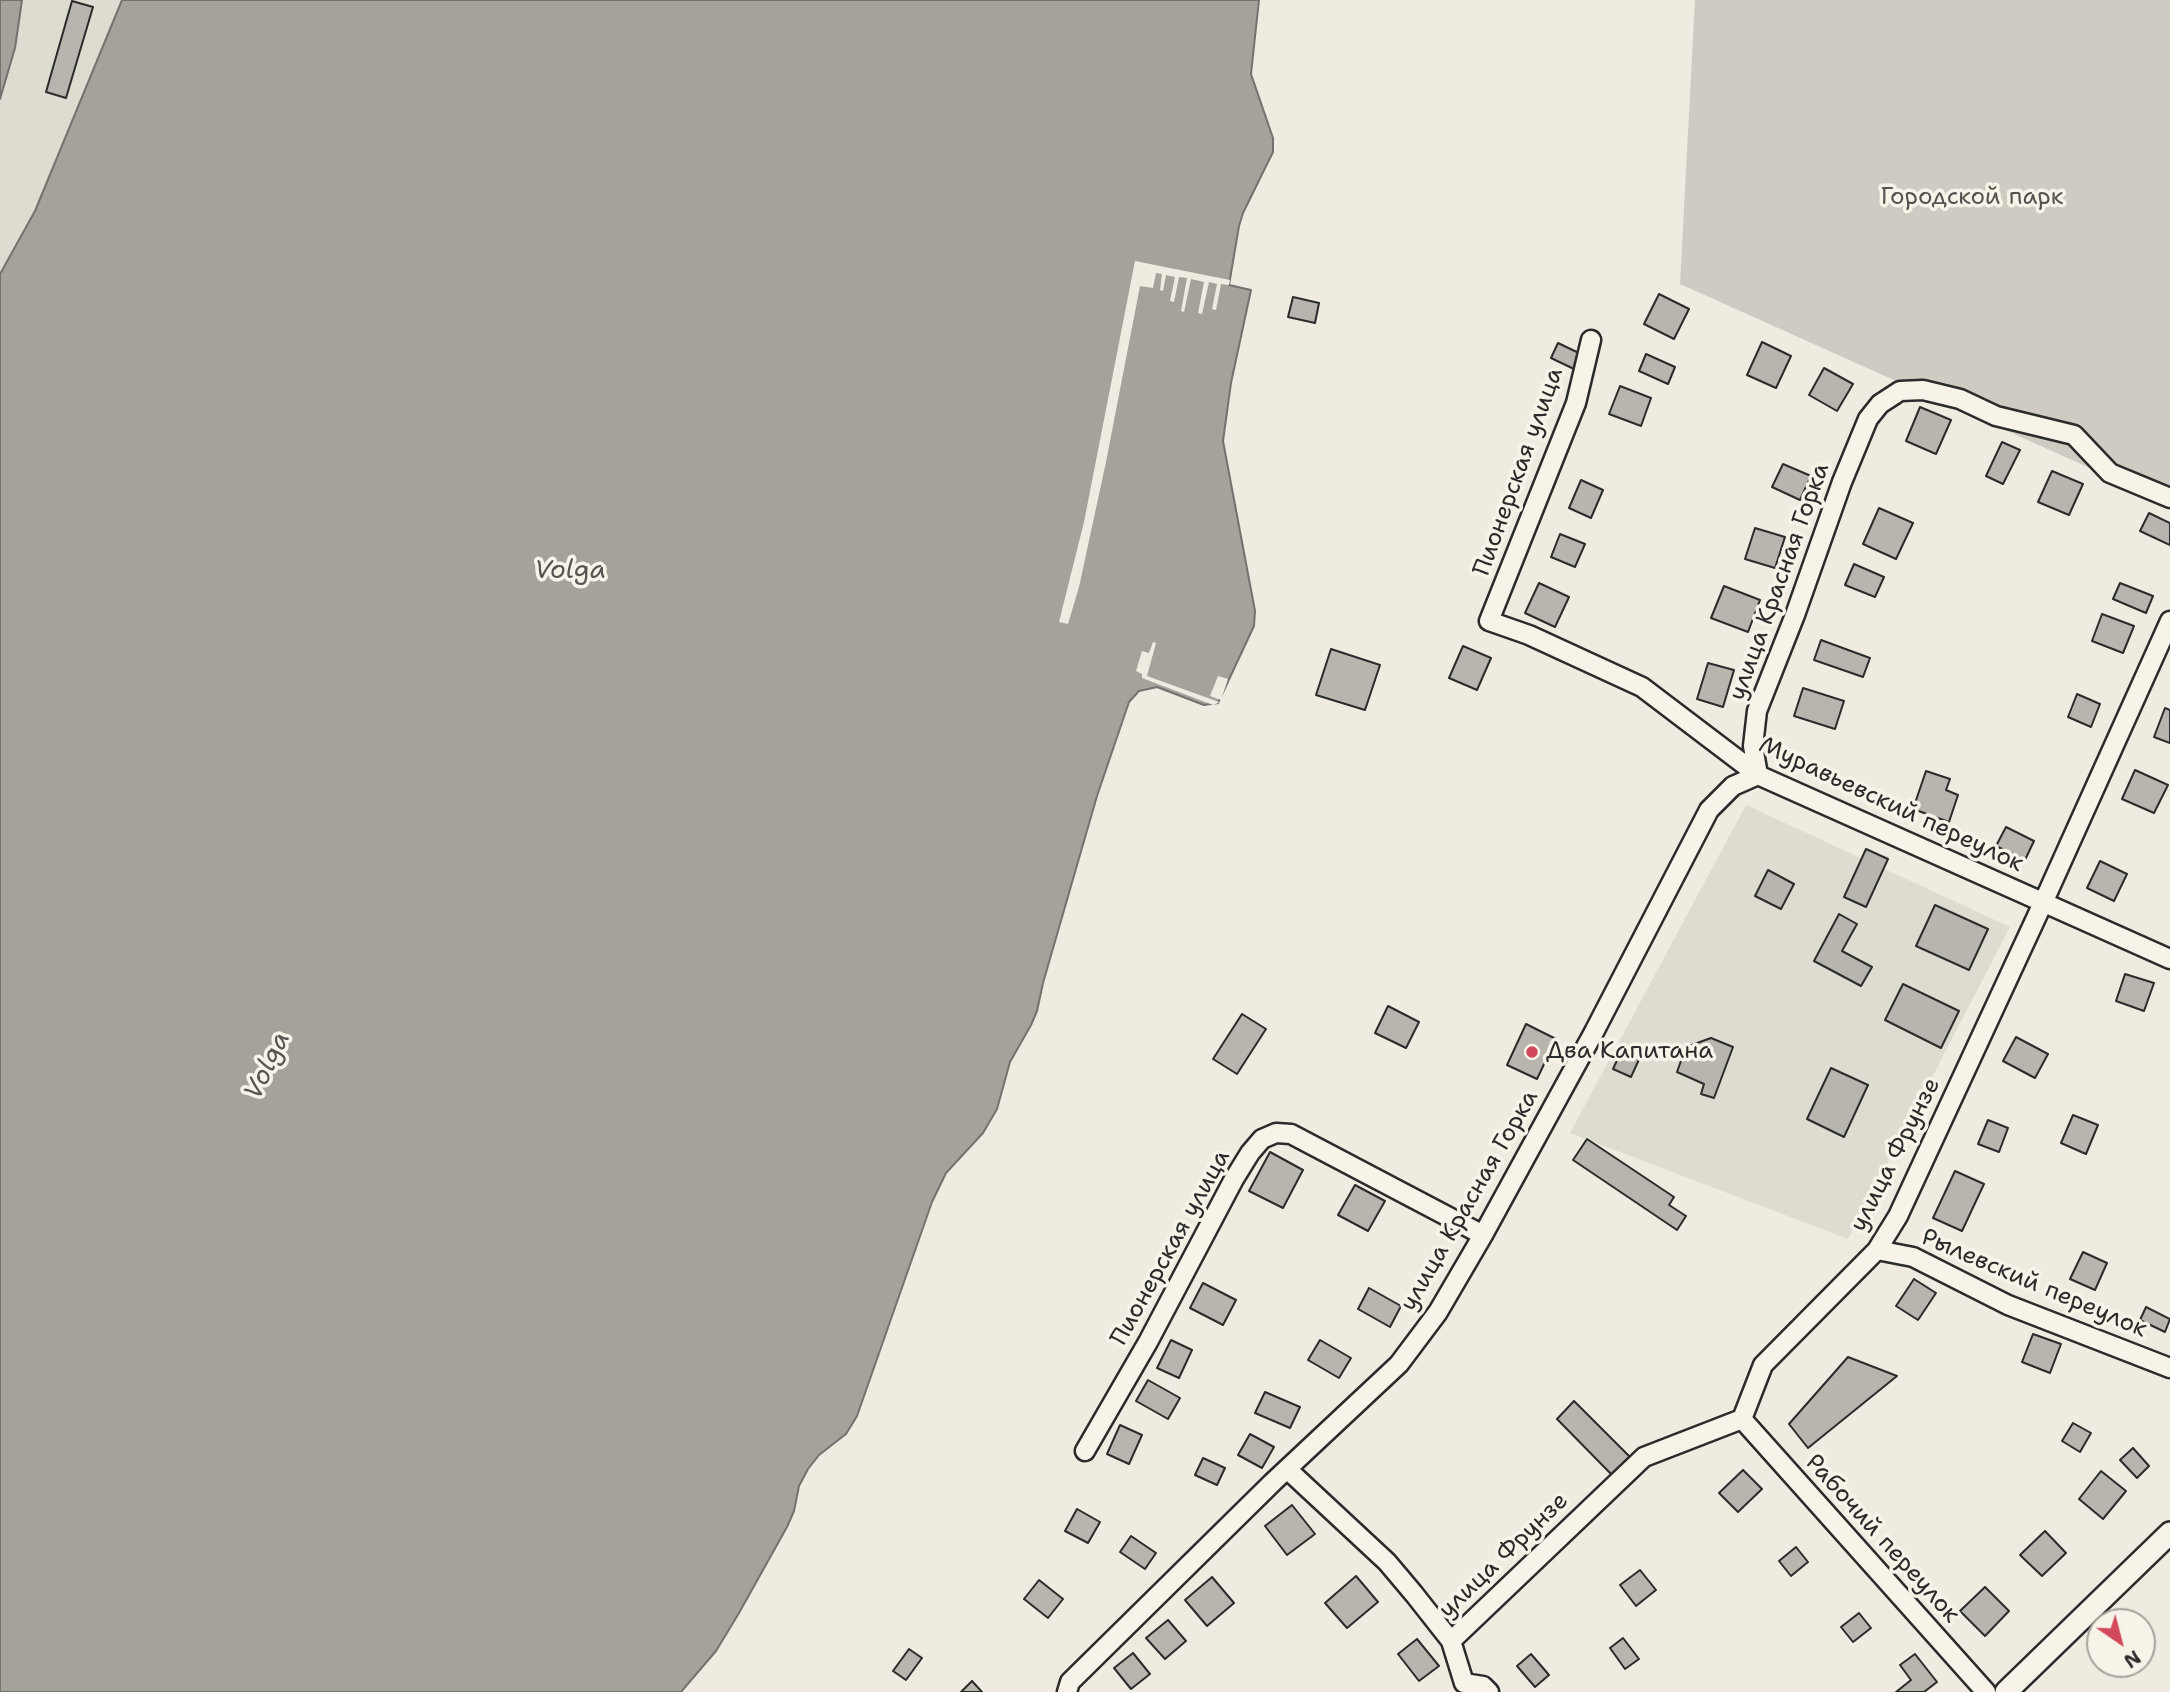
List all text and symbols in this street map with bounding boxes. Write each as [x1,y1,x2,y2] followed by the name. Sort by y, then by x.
[1880,184,2064,212] park label: Городской парк
[1468,364,1570,580] street label: Пионерская улица
[1724,459,1836,705] street label: улица Красная Горка
[534,555,606,587] water label: Volga
[1754,731,2028,879] street label: Муравьевский переулок
[238,1027,298,1105] water label: Volga
[1546,1038,1713,1066] place label: Два Капитана
[1524,1044,1540,1060] marker: Два Капитана
[1845,1073,1947,1237] street label: улица Фрунзе
[1395,1085,1545,1317] street label: улица Красная Горка
[1105,1145,1237,1351] street label: Пионерская улица
[1917,1223,2151,1345] street label: Рылевский переулок
[1799,1449,1965,1629] street label: Рабочий переулок
[1433,1487,1575,1625] street label: улица Фрунзе
[2086,1608,2156,1678] north arrow
[2119,1644,2146,1674] text: N

